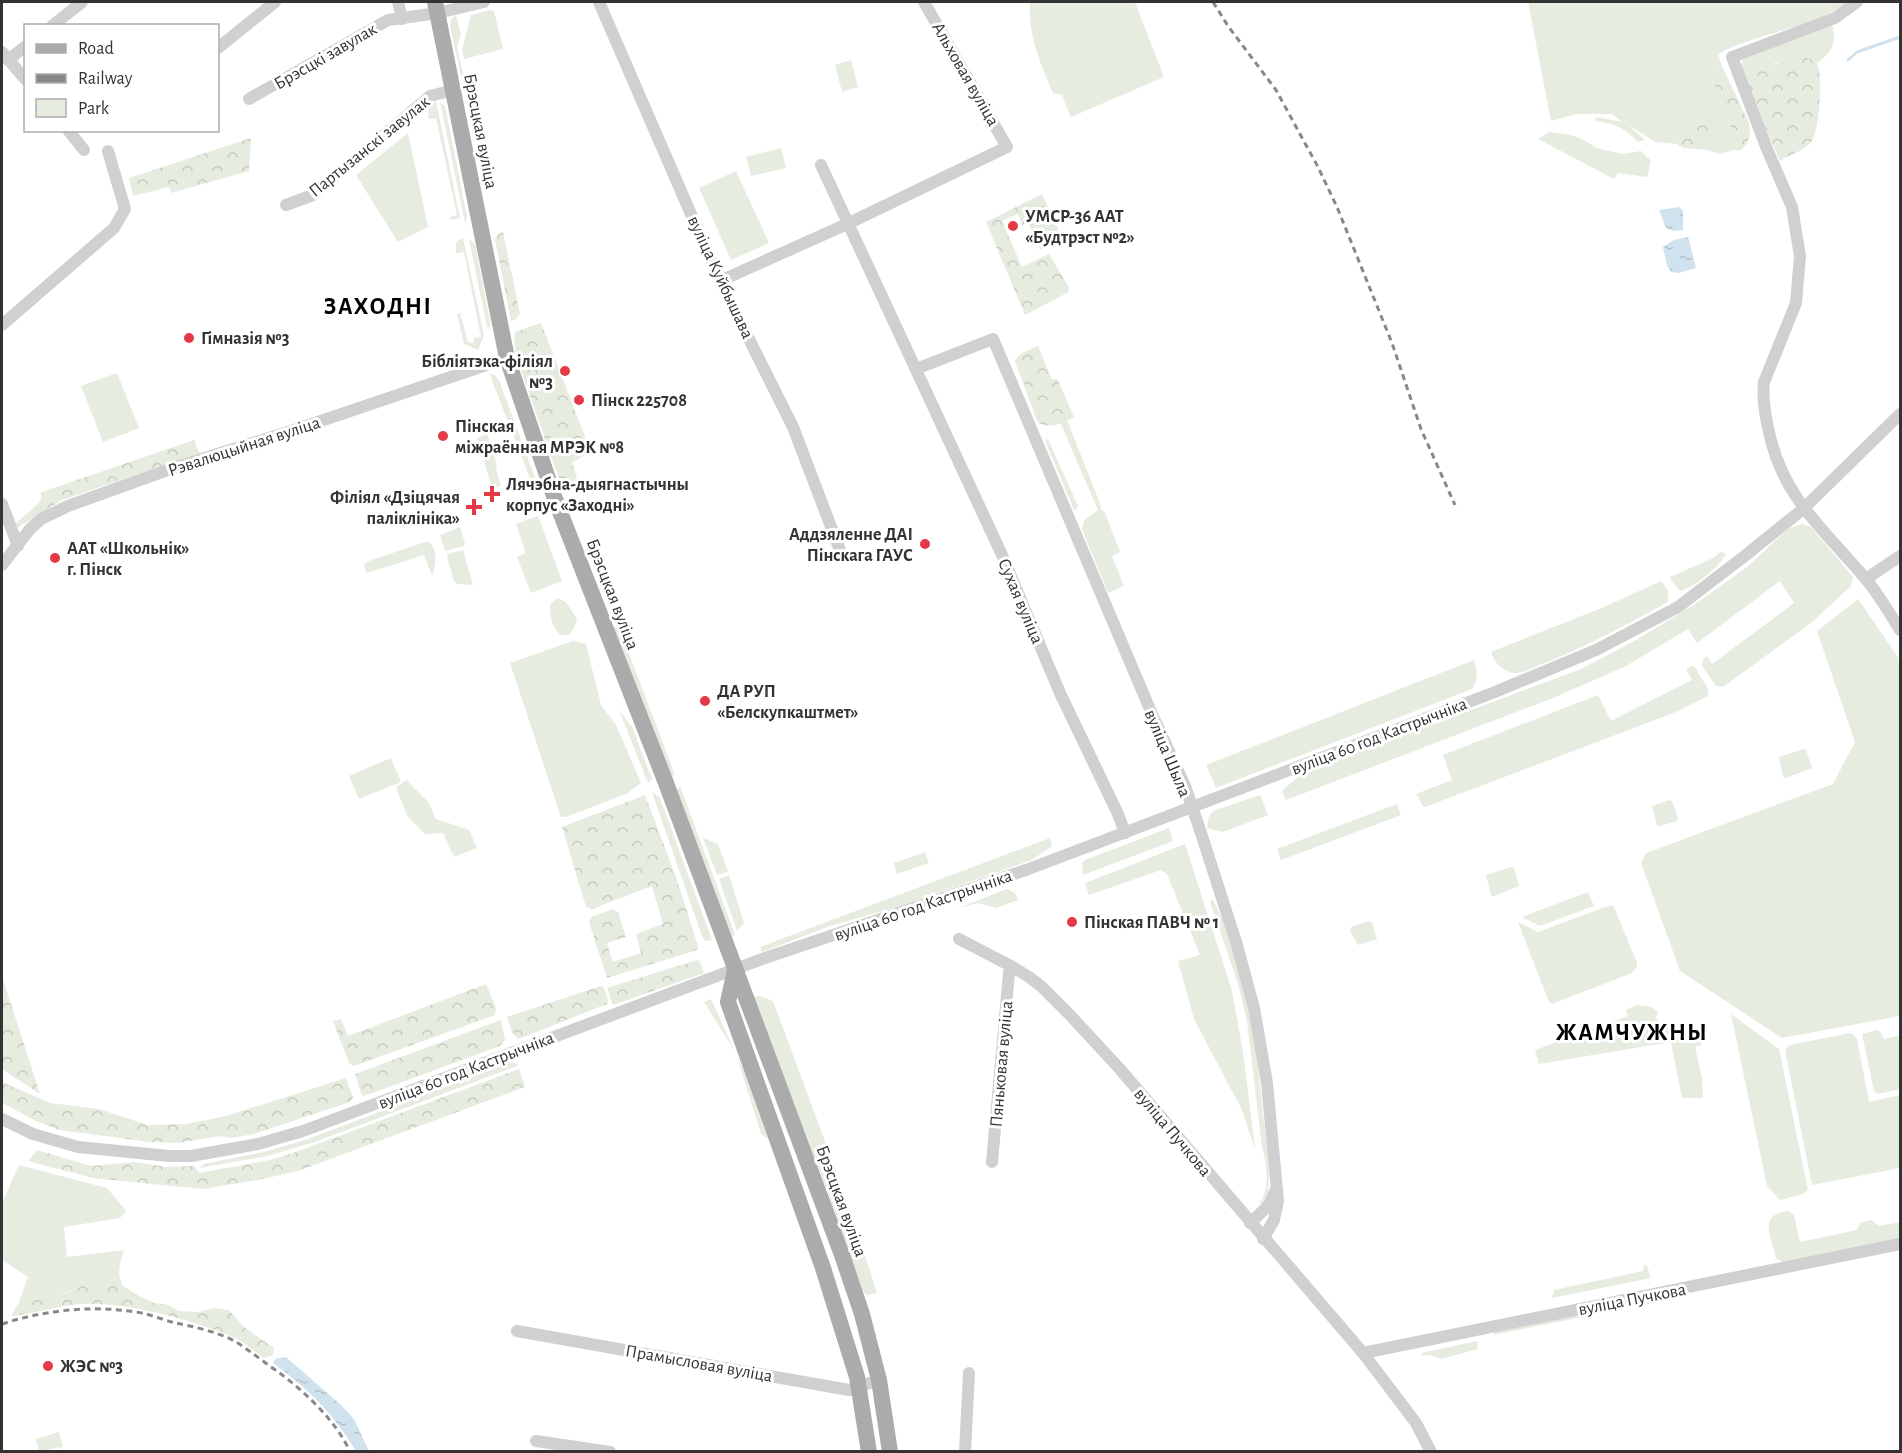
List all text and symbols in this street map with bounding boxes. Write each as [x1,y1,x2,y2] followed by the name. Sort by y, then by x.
[271,20,380,93] street label: Брэсцкі завулак
[928,20,1002,129] street label: Альховая вуліца
[24,24,219,132] legend
[78,40,114,58] text: Road
[78,70,133,88] text: Railway
[460,72,500,190] street label: Брэсцкая вуліца
[306,92,434,201] street label: Партызанскі завулак
[78,100,110,118] text: Park
[1025,208,1135,247] place label: УМСР-36 ААТ «Будтрэст №2»
[684,213,757,342] street label: вуліца Куйбышава
[1006,219,1020,233] marker: УМСР-36 ААТ «Будтрэст №2»
[324,295,432,319] district label: ЗАХОДНІ
[201,330,290,348] place label: Гімназія №3
[182,331,196,345] marker: Гімназія №3
[421,353,553,392] place label: Бібліятэка-філіял №3
[558,364,572,378] marker: Бібліятэка-філіял №3
[591,392,687,410] place label: Пінск 225708
[572,393,586,407] marker: Пінск 225708
[166,414,323,480] street label: Рэвалюцыйная вуліца
[455,418,624,457] place label: Пінская міжраённая МРЭК №8
[436,429,450,443] marker: Пінская міжраённая МРЭК №8
[506,476,689,515] place label: Лячэбна-дыягнастычны корпус «Заходні»
[483,485,501,503] marker: Лячэбна-дыягнастычны корпус «Заходні»
[330,489,460,528] place label: Філіял «Дзіцячая паліклініка»
[465,498,483,516] marker: Філіял «Дзіцячая паліклініка»
[789,526,913,565] place label: Аддзяленне ДАІ Пінскага ГАУС
[583,536,641,652] street label: Брэсцкая вуліца
[918,537,932,551] marker: Аддзяленне ДАІ Пінскага ГАУС
[67,540,190,579] place label: ААТ «Школьнік» г. Пінск
[48,551,62,565] marker: ААТ «Школьнік» г. Пінск
[994,556,1046,647] street label: Сухая вуліца
[717,683,859,722] place label: ДА РУП «Белскупкаштмет»
[698,694,712,708] marker: ДА РУП «Белскупкаштмет»
[1289,695,1470,779] street label: вуліца 60 год Кастрычніка
[1141,707,1194,800] street label: вуліца Шыла
[832,867,1014,945] street label: вуліца 60 год Кастрычніка
[1084,914,1219,932] place label: Пінская ПАВЧ № 1
[1065,915,1079,929] marker: Пінская ПАВЧ № 1
[987,1000,1017,1128] street label: Пяньковая вуліца
[1556,1021,1708,1045] district label: ЖАМЧУЖНЫ
[376,1029,557,1113] street label: вуліца 60 год Кастрычніка
[1130,1085,1214,1180] street label: вуліца Пучкова
[813,1143,870,1259] street label: Брэсцкая вуліца
[1577,1281,1688,1319] street label: вуліца Пучкова
[624,1342,774,1386] street label: Прамысловая вуліца
[60,1358,123,1376] place label: ЖЭС №3
[41,1359,55,1373] marker: ЖЭС №3

